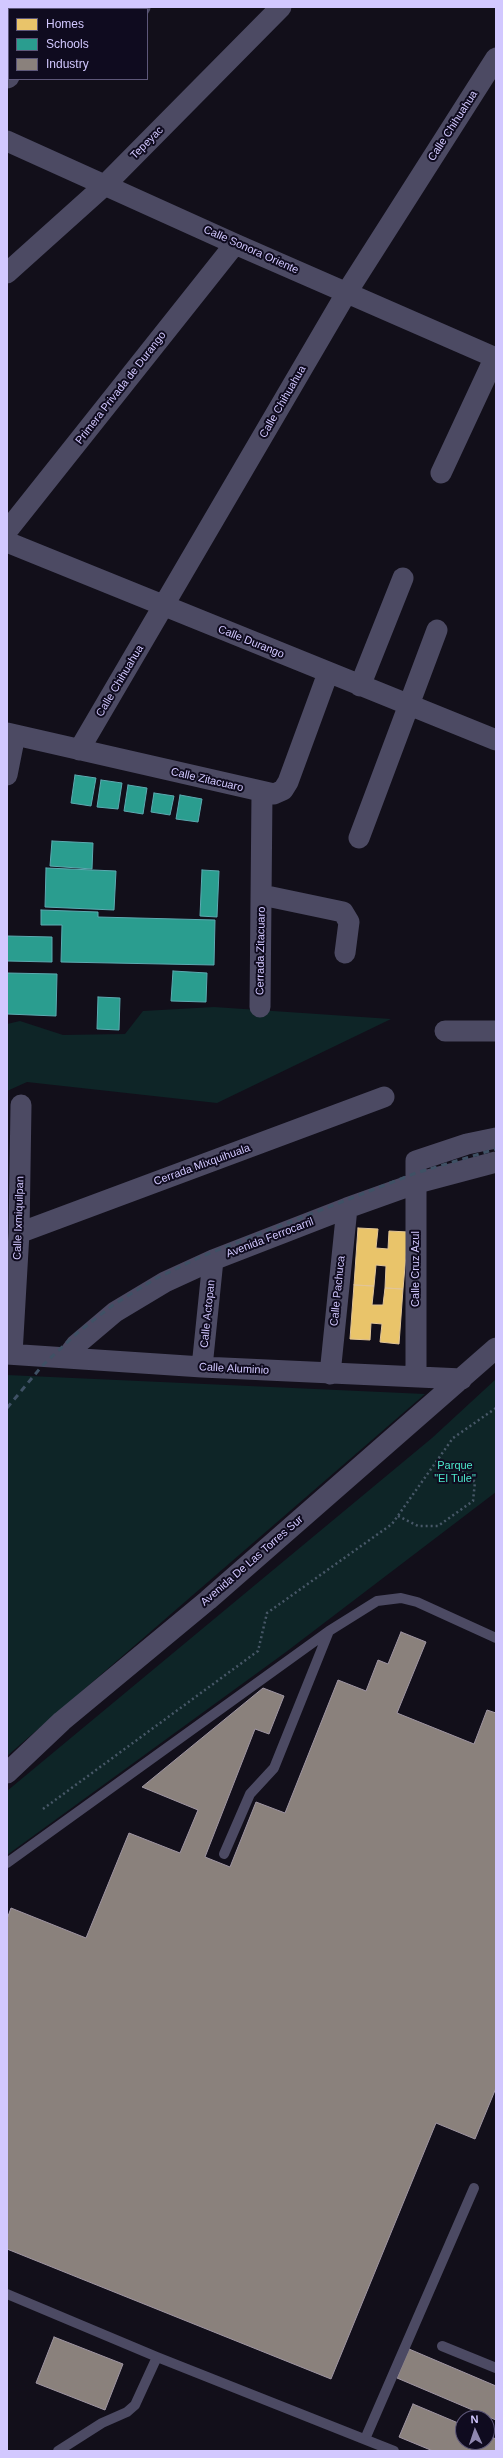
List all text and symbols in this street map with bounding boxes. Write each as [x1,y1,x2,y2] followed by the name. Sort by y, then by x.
[8,8,148,80] legend
[46,17,84,31] text: Homes
[46,37,89,51] text: Schools
[46,57,89,71] text: Industry
[425,88,481,164] street label: Calle Chihuahua
[128,124,166,162] street label: Tepeyac
[201,223,301,277] street label: Calle Sonora Oriente
[73,329,169,447] street label: Primera Privada de Durango
[257,363,309,441] street label: Calle Chihuahua
[216,623,286,661] street label: Calle Durango
[93,643,147,719] street label: Calle Chihuahua
[169,765,245,795] street label: Calle Zitacuaro
[254,907,268,995] street label: Cerrada Zitacuaro
[152,1141,252,1189] street label: Cerrada Mixquihuala
[11,1176,27,1260] street label: Calle Ixmiquilpan
[224,1215,316,1261] street label: Avenida Ferrocarril
[409,1231,423,1307] street label: Calle Cruz Azul
[328,1255,348,1327] street label: Calle Pachuca
[198,1279,218,1349] street label: Calle Actopan
[199,1361,269,1377] street label: Calle Aluminio
[434,1459,476,1485] park label: Parque "El Tule"
[198,1513,306,1609] street label: Avenida De Las Torres Sur
[455,2410,495,2450] north arrow
[470,2413,479,2425] text: N

